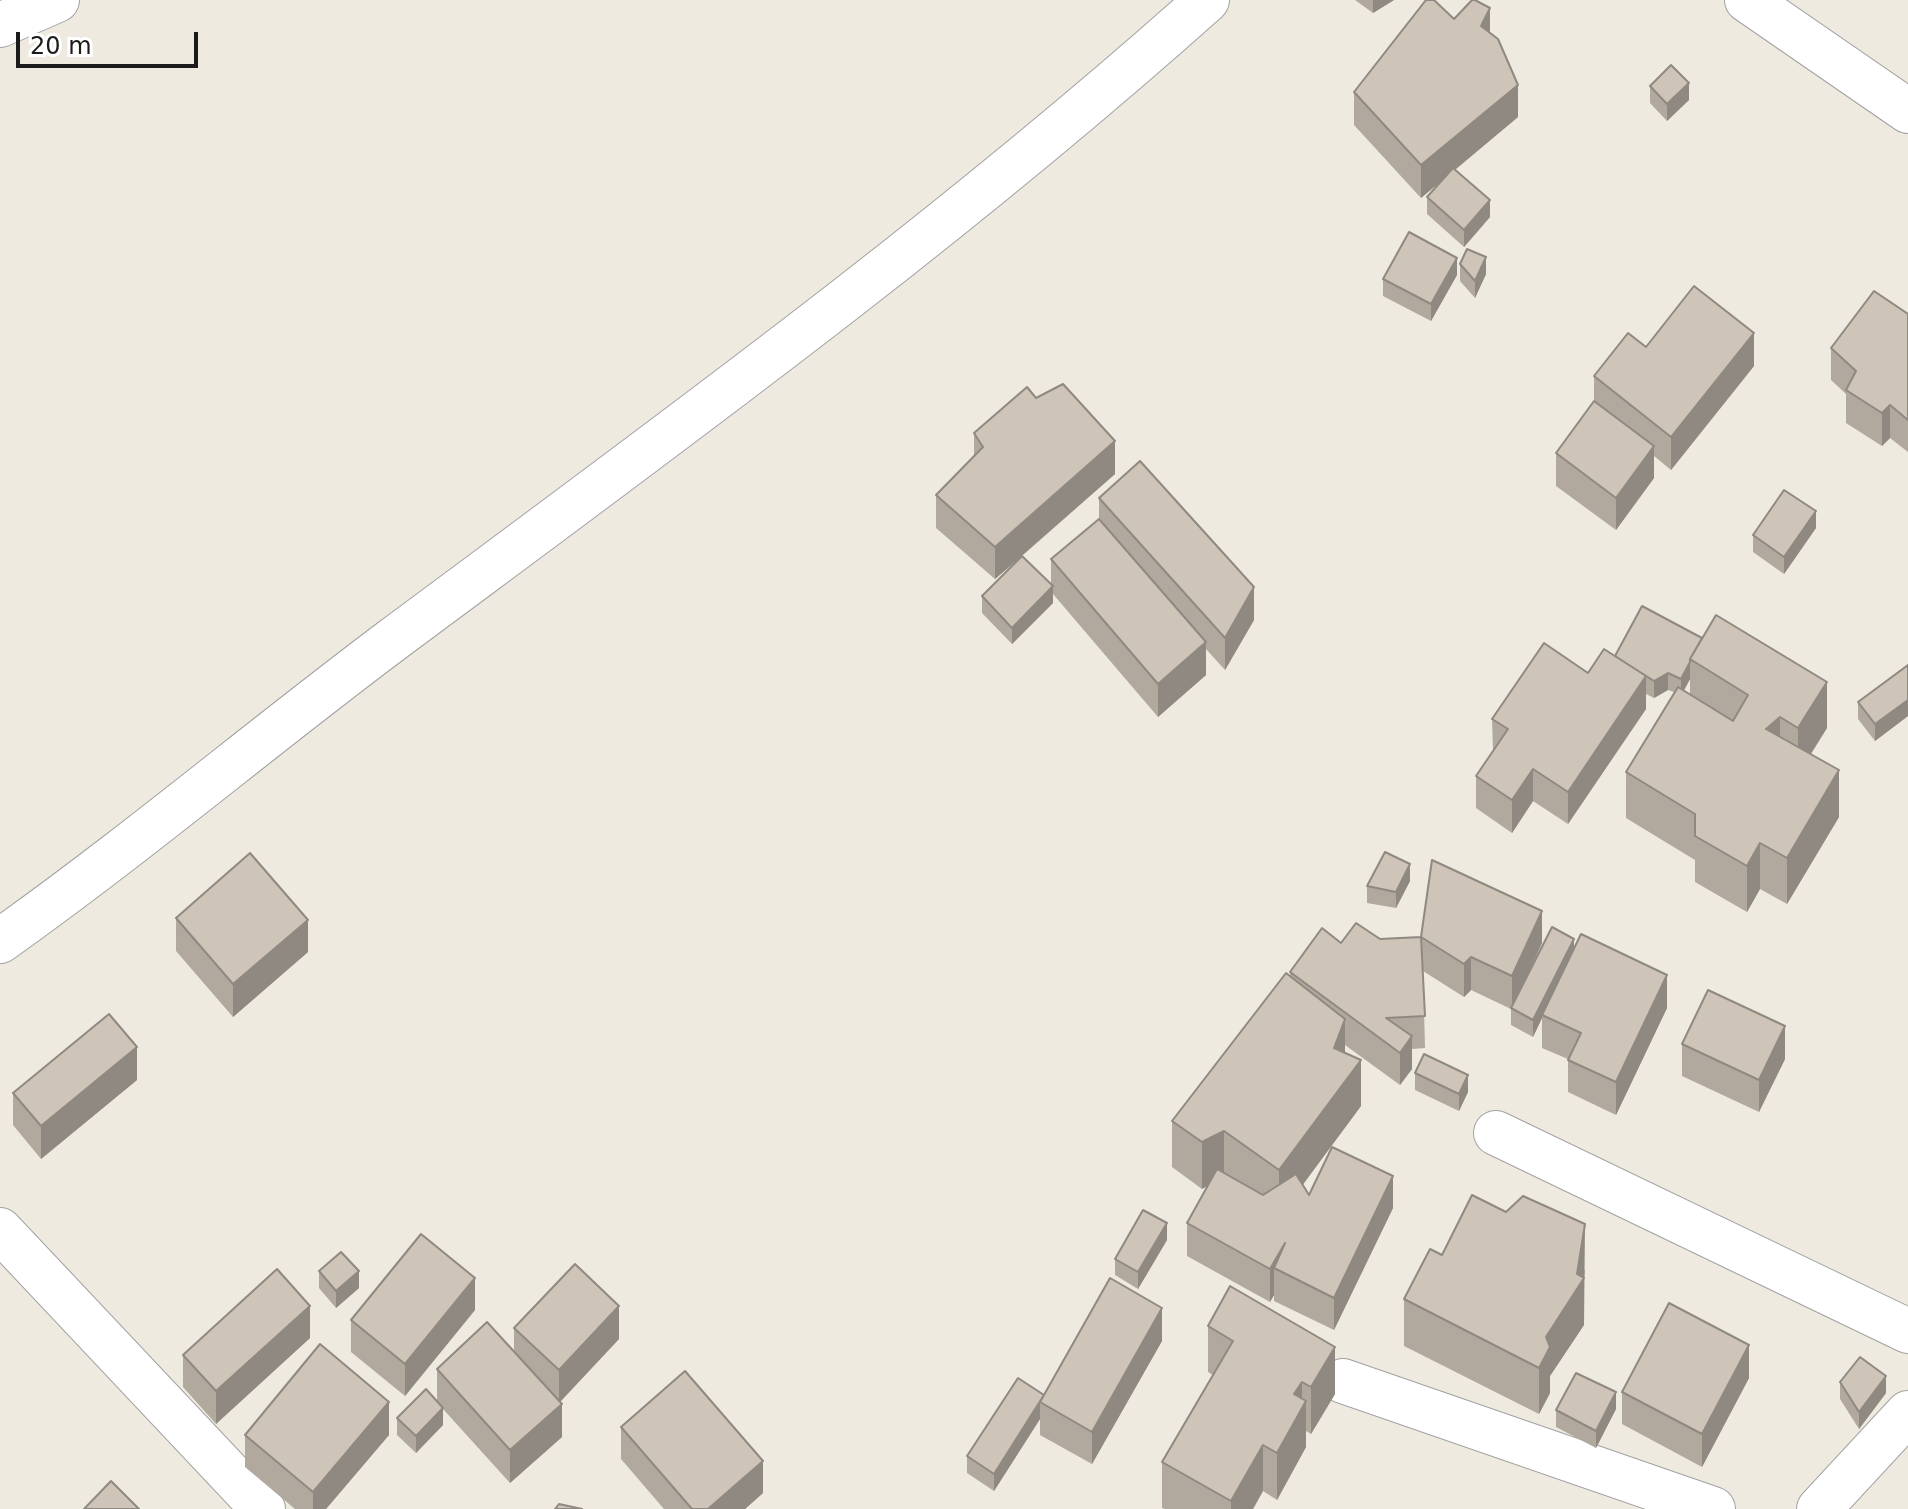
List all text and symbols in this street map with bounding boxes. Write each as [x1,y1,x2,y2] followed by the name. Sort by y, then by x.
[20,16,202,66] scale bar
[30,32,92,60] text: 20 m

